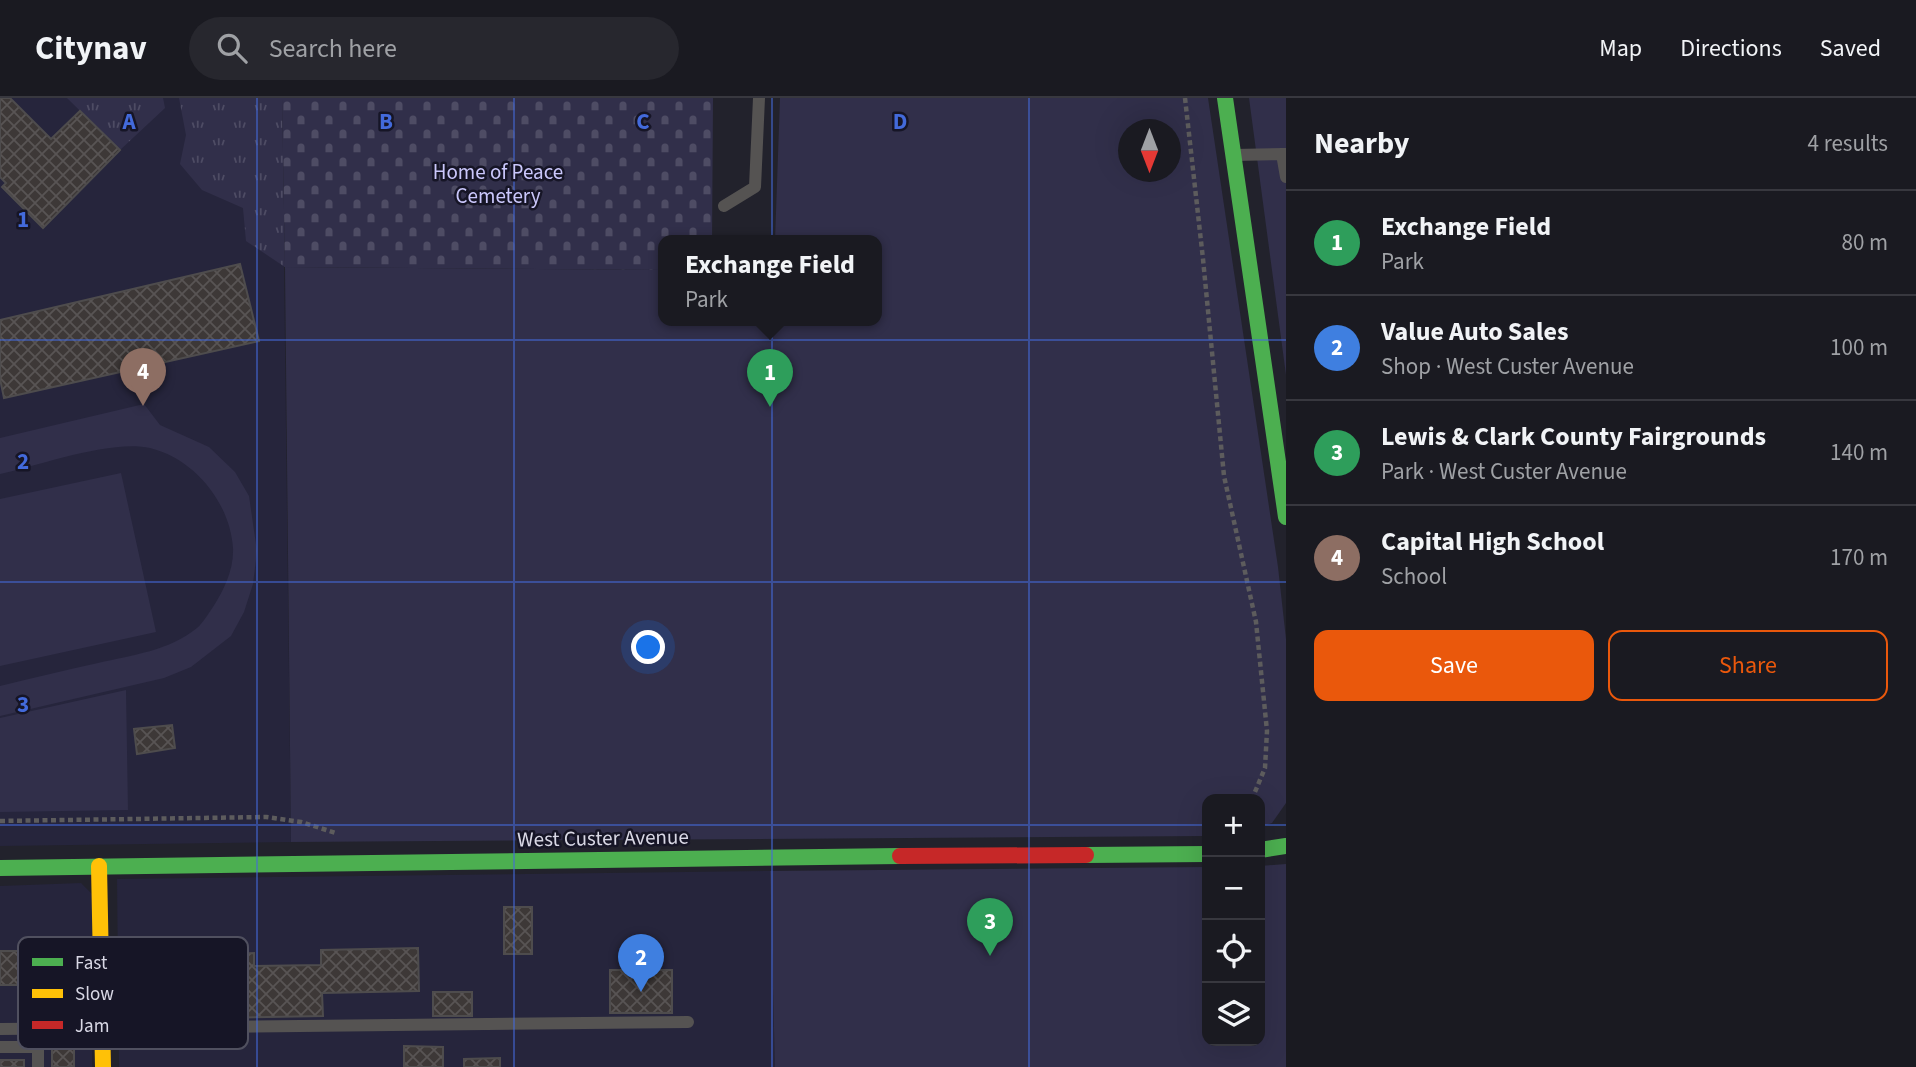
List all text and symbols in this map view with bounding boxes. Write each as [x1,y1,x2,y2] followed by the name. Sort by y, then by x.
[189,17,679,80] search box
[35,25,147,72] text: Citynav
[213,29,251,67] icon: search
[269,30,397,67] text: Search here
[1599,31,1642,66] text: Map
[1680,31,1782,66] text: Directions
[1820,31,1881,66] text: Saved
[121,105,136,138] text: A
[379,105,393,138] text: B
[636,105,650,138] text: C
[893,105,907,138] text: D
[1118,119,1181,182] north arrow
[1314,122,1409,165] text: Nearby
[1808,127,1888,160] text: 4 results
[433,157,563,211] park label: Home of Peace Cemetery
[17,203,29,236] text: 1
[1381,208,1551,245] text: Exchange Field
[1331,226,1343,259] text: 1
[1841,226,1888,259] text: 80 m
[658,235,882,326] popup
[1381,245,1424,278] text: Park
[685,246,855,283] text: Exchange Field
[685,283,728,316] text: Park
[1381,313,1568,350] text: Value Auto Sales
[1331,331,1343,364] text: 2
[1830,331,1888,364] text: 100 m
[120,348,166,406] pin: 4
[747,349,793,407] pin: 1
[1381,350,1634,383] text: Shop · West Custer Avenue
[1381,418,1766,455] text: Lewis & Clark County Fairgrounds
[1331,436,1343,469] text: 3
[1830,436,1888,469] text: 140 m
[17,445,29,478] text: 2
[1381,455,1627,488] text: Park · West Custer Avenue
[1381,523,1604,560] text: Capital High School
[1331,541,1343,574] text: 4
[1830,541,1888,574] text: 170 m
[1381,560,1447,593] text: School
[631,630,665,664] your location
[1314,630,1594,701] button: Save
[1608,630,1888,701] button: Share
[17,688,29,721] text: 3
[1202,794,1265,1046] map controls
[1202,794,1265,857] button: +
[517,822,689,854] street label: West Custer Avenue
[1202,857,1265,920] button: −
[967,898,1013,956] pin: 3
[1202,920,1265,983] button: locate
[618,934,664,992] pin: 2
[18,937,248,1049] legend
[75,950,108,977] text: Fast
[75,981,114,1008] text: Slow
[1202,983,1265,1046] button: layers
[75,1013,109,1040] text: Jam

